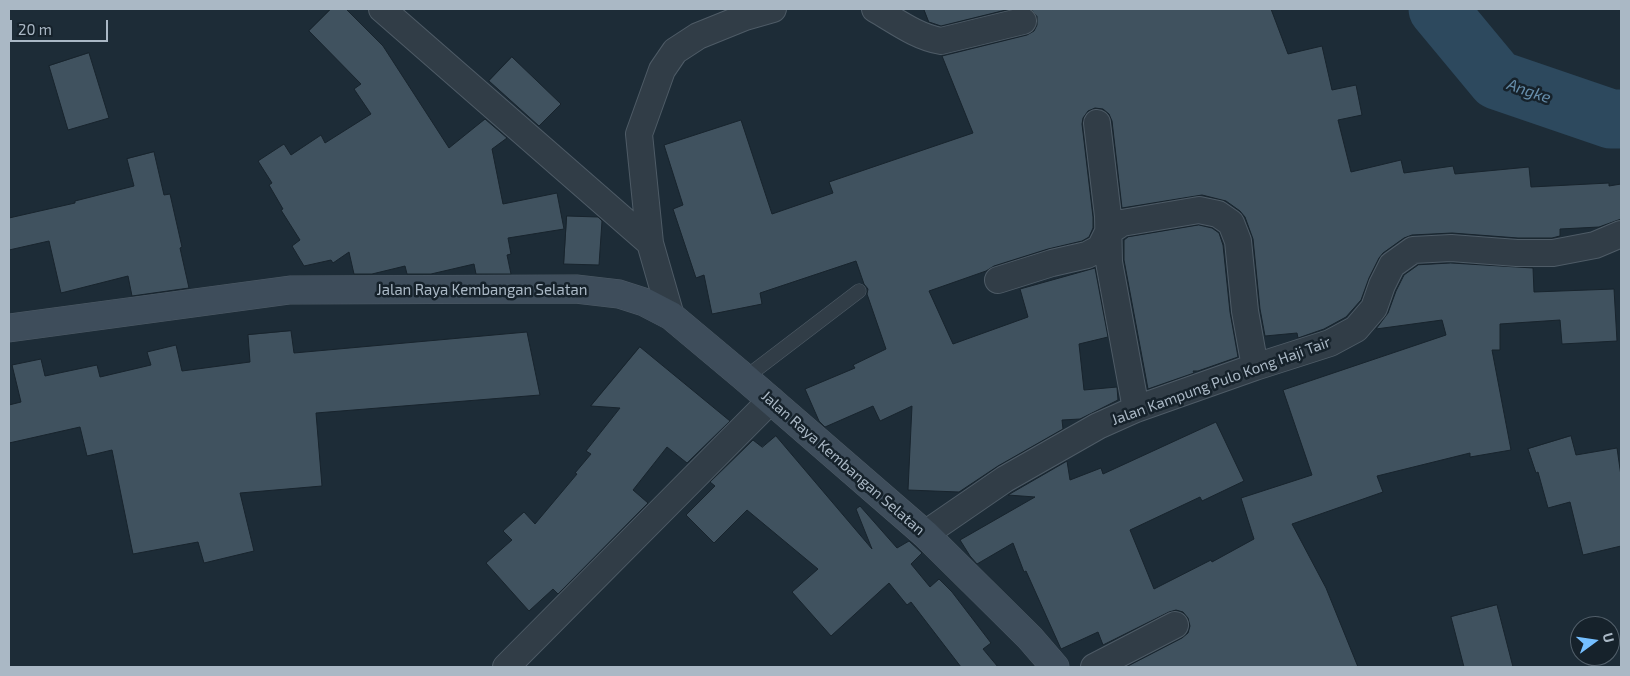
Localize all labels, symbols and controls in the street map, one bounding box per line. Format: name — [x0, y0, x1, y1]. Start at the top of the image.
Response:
scale bar — [12, 10, 110, 42]
text: 20 m — [18, 20, 52, 38]
water label: Angke — [1505, 75, 1553, 107]
street label: Jalan Raya Kembangan Selatan — [377, 281, 587, 299]
street label: Jalan Kampung Pulo Kong Haji Tair — [1109, 333, 1333, 429]
street label: Jalan Raya Kembangan Selatan — [758, 387, 928, 539]
north arrow — [1570, 616, 1620, 666]
text: U — [1600, 631, 1618, 644]

